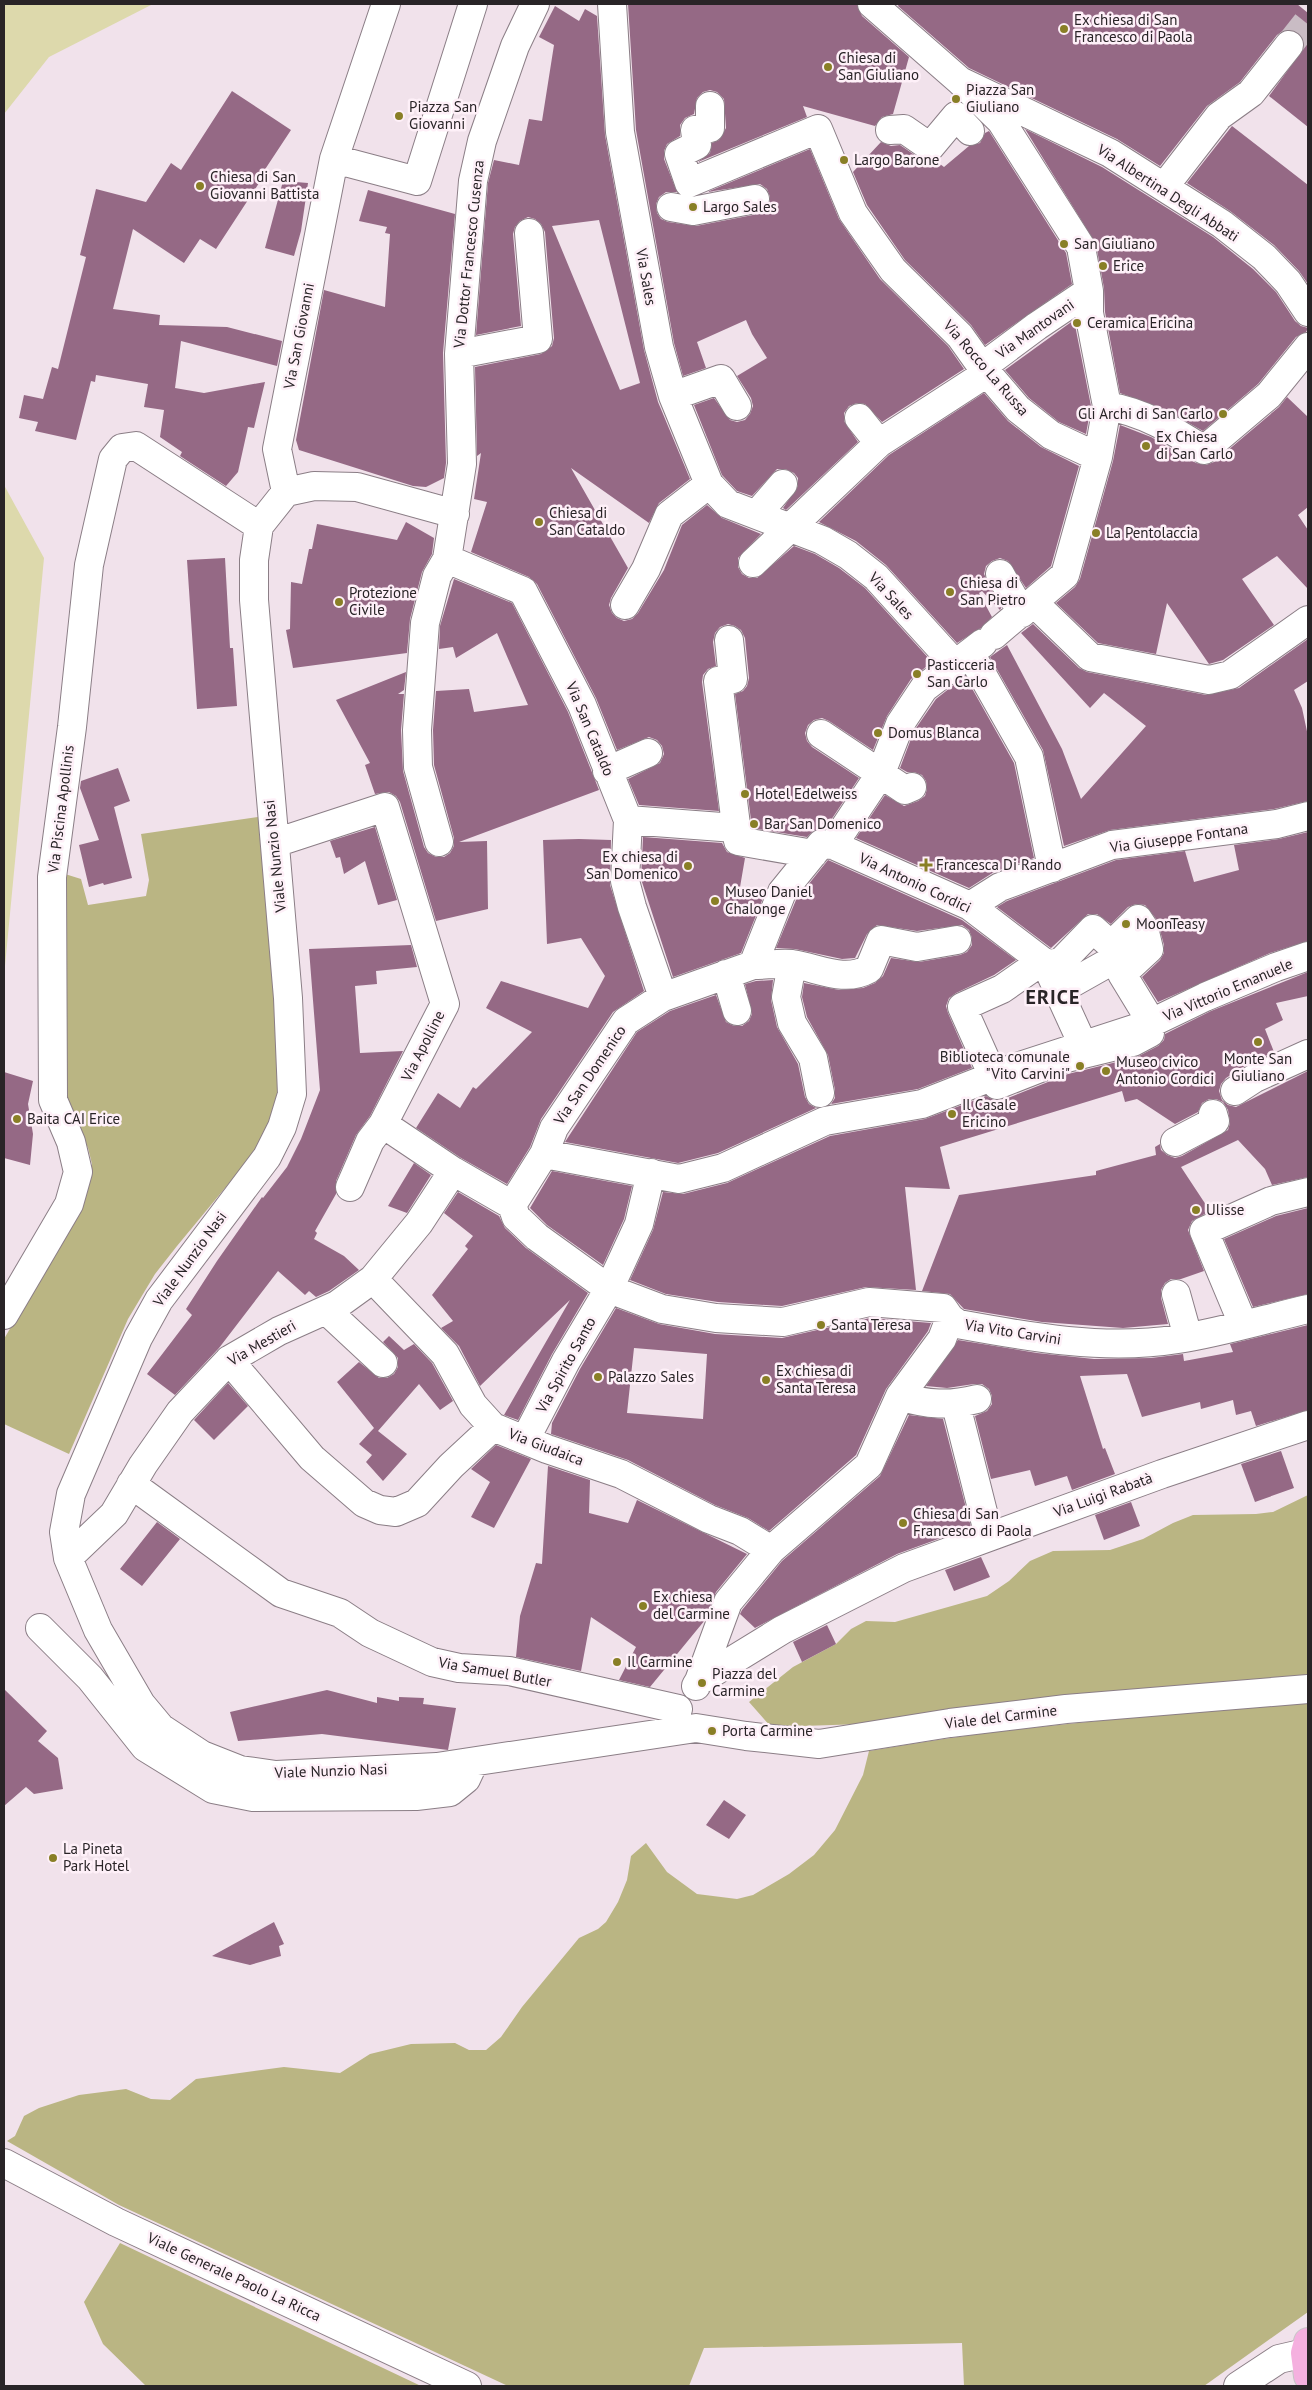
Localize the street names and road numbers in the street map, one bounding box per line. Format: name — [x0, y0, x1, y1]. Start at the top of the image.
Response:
street label: Via Albertina Degli Abbati — [1093, 139, 1243, 246]
street label: Via Dottor Francesco Cusenza — [449, 159, 488, 350]
street label: Via Sales — [632, 246, 661, 307]
street label: Via San Giovanni — [279, 281, 318, 392]
street label: Via Mantovani — [991, 295, 1078, 363]
street label: Via Rocco La Russa — [939, 315, 1033, 420]
street label: Via Sales — [864, 567, 918, 623]
street label: Via San Cataldo — [562, 678, 619, 779]
street label: Via Piscina Apollinis — [43, 744, 78, 875]
street label: Viale Nunzio Nasi — [259, 799, 290, 914]
street label: Via Giuseppe Fontana — [1108, 818, 1249, 857]
street label: Via Antonio Cordici — [855, 848, 974, 917]
street label: Via Vittorio Emanuele — [1159, 954, 1295, 1026]
street label: Via Apolline — [396, 1007, 449, 1085]
street label: Via San Domenico — [549, 1021, 630, 1129]
street label: Viale Nunzio Nasi — [148, 1207, 230, 1311]
street label: Via Spirito Santo — [531, 1313, 600, 1417]
street label: Via Vito Carvini — [963, 1314, 1063, 1349]
street label: Via Mestieri — [223, 1315, 299, 1370]
street label: Via Giudaica — [505, 1423, 586, 1470]
street label: Via Luigi Rabatà — [1050, 1468, 1155, 1522]
street label: Via Samuel Butler — [436, 1652, 553, 1691]
street label: Viale del Carmine — [943, 1700, 1058, 1733]
street label: Viale Nunzio Nasi — [273, 1759, 388, 1782]
street label: Viale Generale Paolo La Ricca — [143, 2227, 324, 2325]

